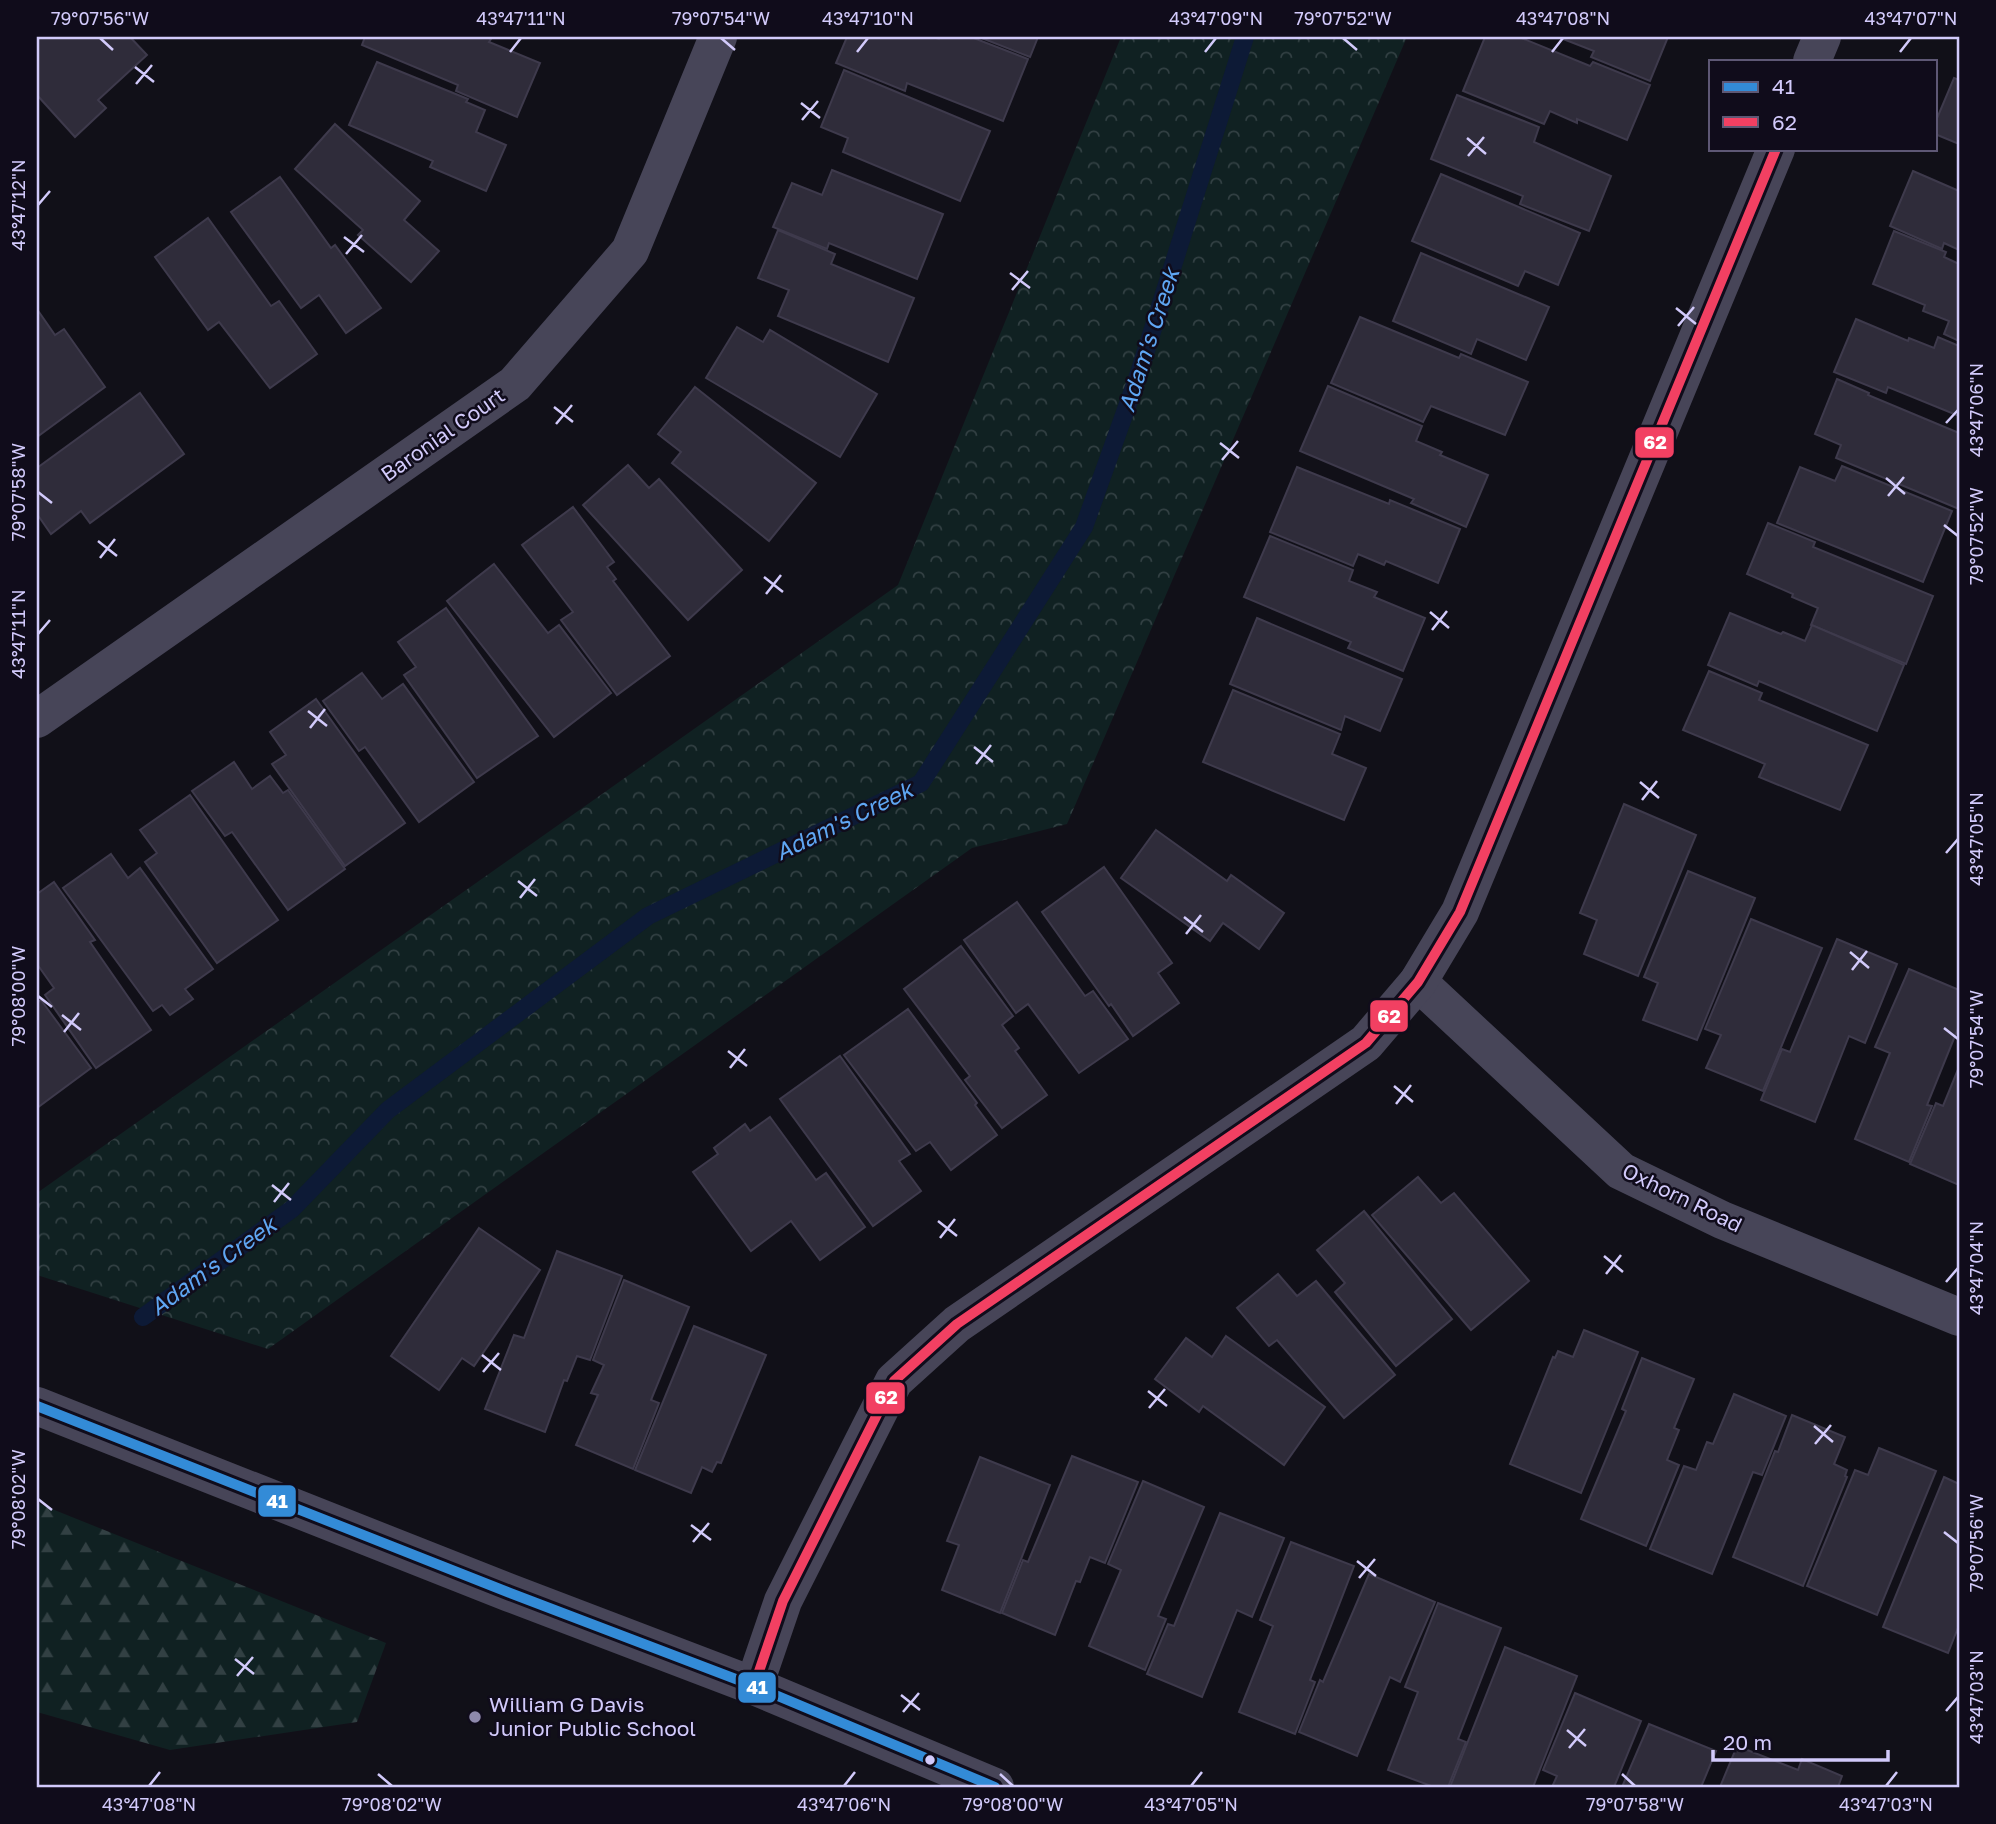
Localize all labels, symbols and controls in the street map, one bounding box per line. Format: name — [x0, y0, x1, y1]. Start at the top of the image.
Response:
text: 79°07'56"W — [51, 7, 149, 29]
text: 43°47'11"N — [476, 7, 566, 29]
text: 79°07'54"W — [672, 7, 770, 29]
text: 43°47'10"N — [822, 7, 914, 29]
text: 43°47'09"N — [1169, 7, 1263, 29]
text: 79°07'52"W — [1294, 7, 1392, 29]
text: 43°47'08"N — [1516, 7, 1610, 29]
text: 43°47'07"N — [1865, 7, 1957, 29]
legend — [1709, 60, 1937, 150]
text: 41 — [1772, 73, 1795, 99]
text: 62 — [1772, 109, 1797, 135]
text: 43°47'12"N — [7, 159, 29, 251]
water label: Adam's Creek — [1112, 262, 1185, 415]
text: 43°47'06"N — [1965, 363, 1987, 457]
street label: Baronial Court — [375, 382, 509, 487]
line badge: 62 — [1634, 426, 1675, 459]
text: 62 — [1643, 430, 1667, 453]
text: 79°07'58"W — [7, 443, 29, 541]
text: 79°07'52"W — [1965, 487, 1987, 585]
text: 43°47'11"N — [7, 589, 29, 679]
water label: Adam's Creek — [770, 774, 919, 865]
text: 43°47'05"N — [1965, 792, 1987, 886]
text: 79°08'00"W — [7, 946, 29, 1046]
text: 79°07'54"W — [1965, 990, 1987, 1088]
line badge: 62 — [1369, 999, 1409, 1033]
text: 62 — [1377, 1004, 1401, 1027]
street label: Oxhorn Road — [1618, 1157, 1747, 1237]
water label: Adam's Creek — [144, 1209, 283, 1320]
text: 43°47'04"N — [1965, 1221, 1987, 1315]
line badge: 62 — [865, 1381, 906, 1415]
text: 62 — [874, 1385, 898, 1408]
text: 79°08'02"W — [7, 1449, 29, 1549]
line badge: 41 — [257, 1484, 297, 1518]
text: 41 — [266, 1489, 288, 1512]
text: 79°07'56"W — [1965, 1494, 1987, 1592]
text: 43°47'03"N — [1965, 1650, 1987, 1744]
line badge: 41 — [737, 1671, 777, 1704]
text: 41 — [746, 1675, 768, 1698]
place label: William G Davis Junior Public School — [489, 1691, 696, 1741]
marker: William G Davis Junior Public School — [467, 1709, 483, 1725]
scale bar — [1713, 1719, 1888, 1763]
text: 20 m — [1723, 1729, 1772, 1755]
unlabelled marker — [923, 1753, 937, 1767]
text: 43°47'08"N — [102, 1793, 196, 1815]
text: 79°08'02"W — [342, 1793, 442, 1815]
text: 43°47'06"N — [797, 1793, 891, 1815]
text: 79°08'00"W — [963, 1793, 1063, 1815]
text: 43°47'05"N — [1144, 1793, 1238, 1815]
text: 79°07'58"W — [1586, 1793, 1684, 1815]
text: 43°47'03"N — [1839, 1793, 1933, 1815]

